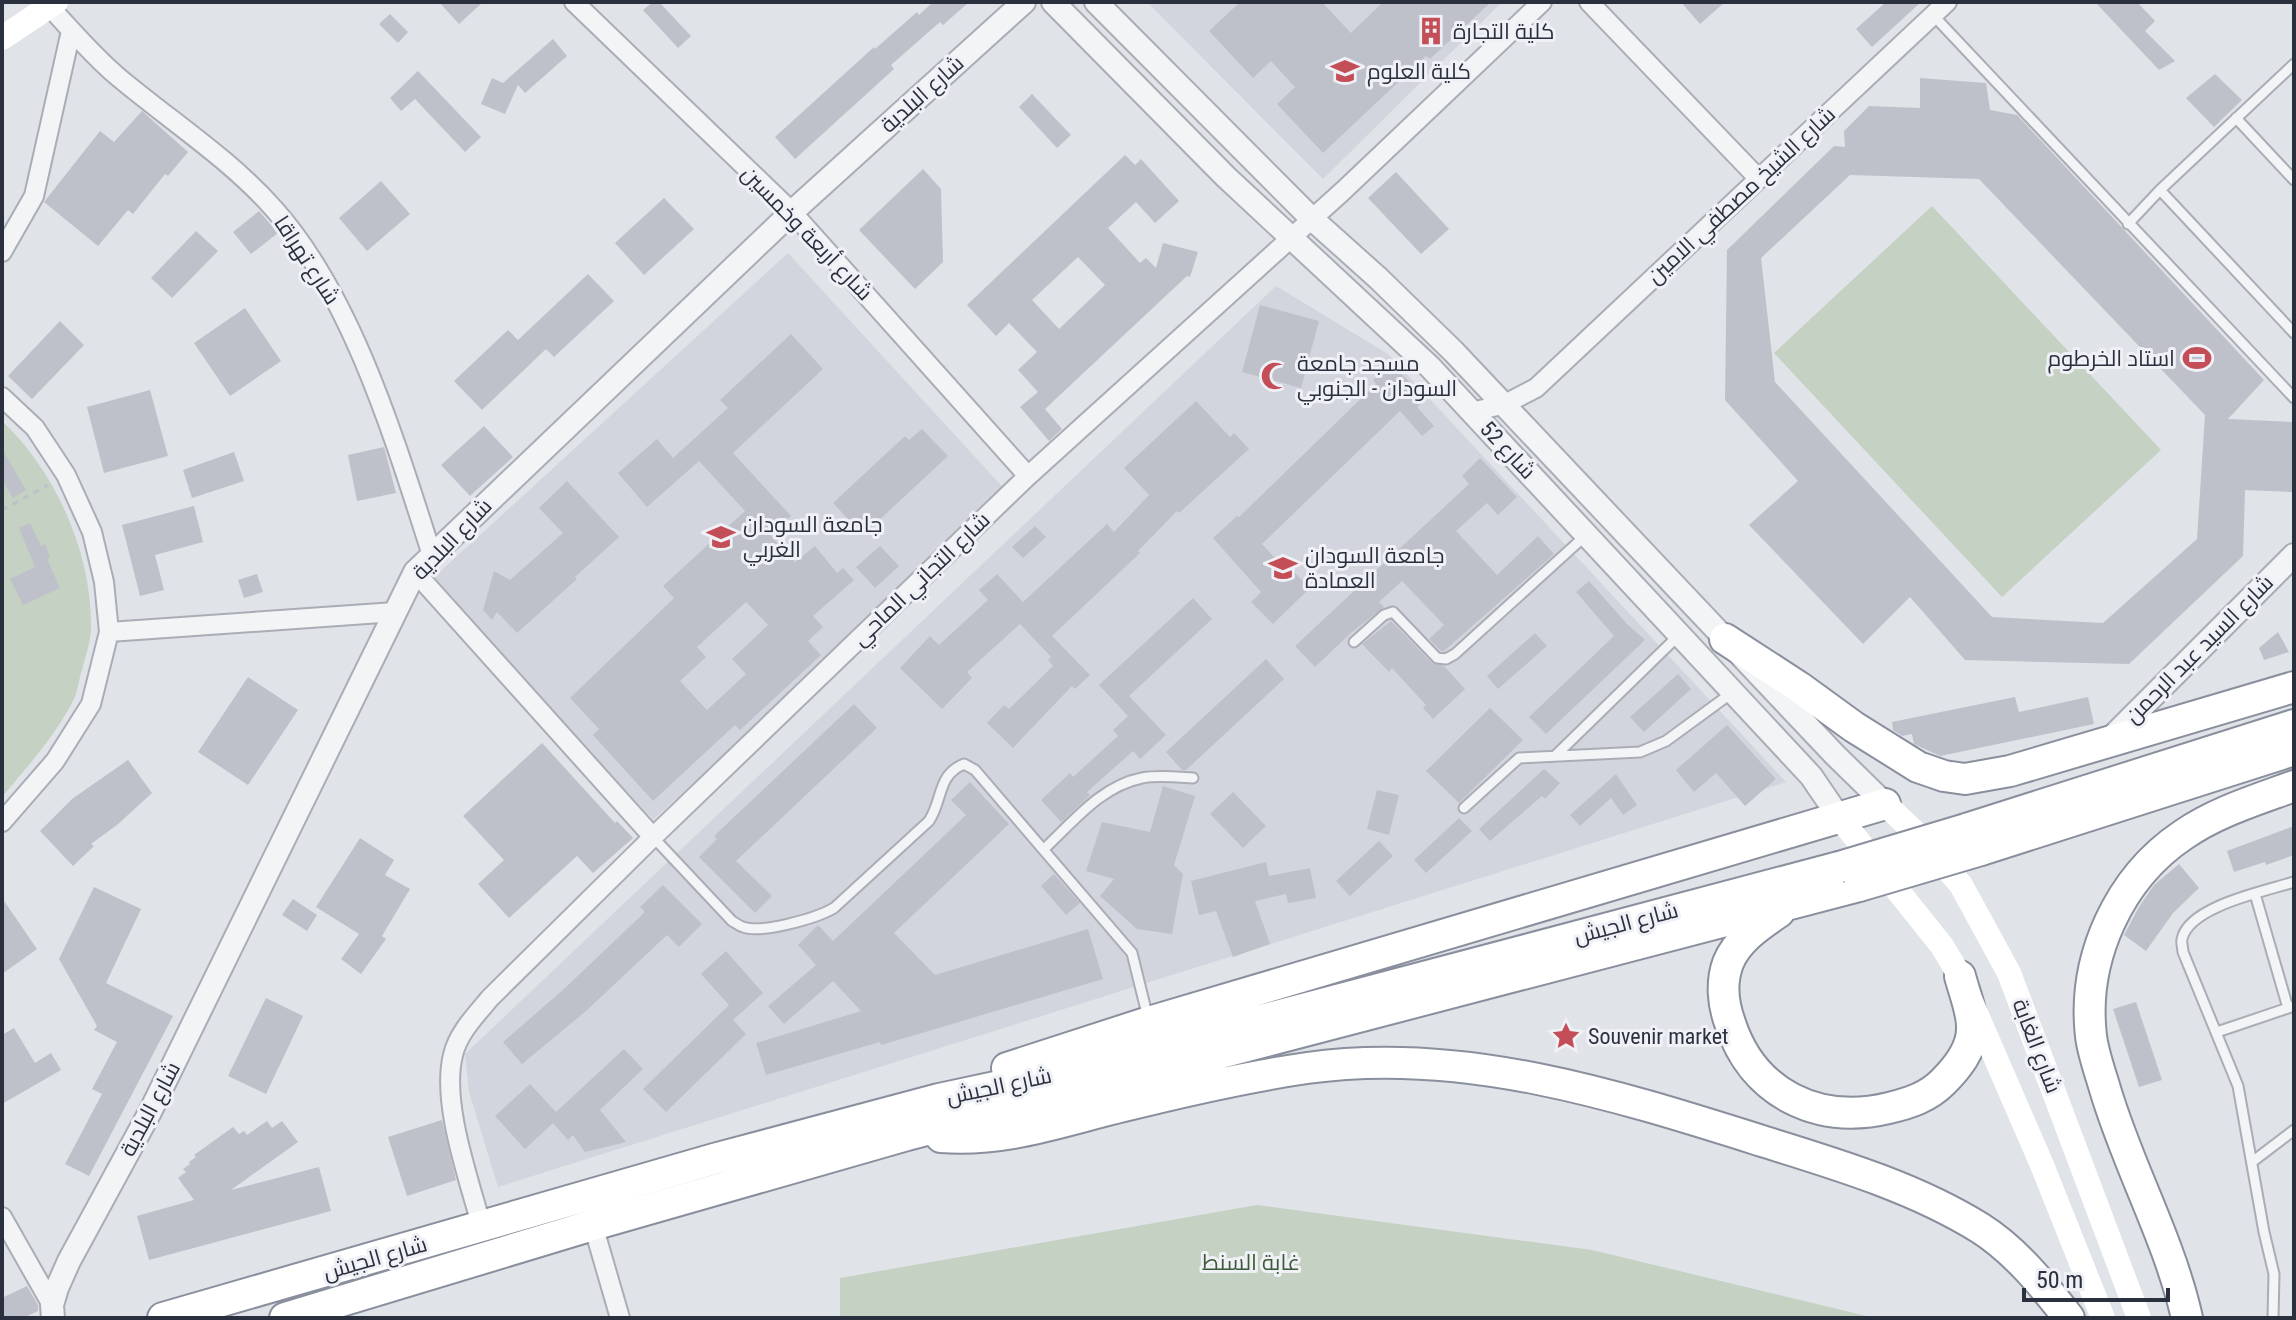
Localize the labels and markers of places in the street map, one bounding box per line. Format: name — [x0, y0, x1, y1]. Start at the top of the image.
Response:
building icon: كلية التجارة — [1416, 16, 1446, 46]
place label: كلية التجارة — [1453, 19, 1555, 44]
school or university icon: كلية العلوم — [1330, 56, 1360, 86]
place label: كلية العلوم — [1367, 59, 1471, 87]
sports icon: استاد الخرطوم — [2182, 343, 2212, 373]
place label: استاد الخرطوم — [2048, 346, 2175, 374]
place label: مسجد جامعة السودان - الجنوبي — [1297, 351, 1457, 405]
mosque icon: مسجد جامعة السودان - الجنوبي — [1260, 361, 1290, 391]
place label: جامعة السودان الغربي — [743, 512, 882, 566]
school or university icon: جامعة السودان الغربي — [706, 522, 736, 552]
place label: جامعة السودان العمادة — [1305, 543, 1444, 593]
school or university icon: جامعة السودان العمادة — [1268, 553, 1298, 583]
place icon: Souvenir market — [1551, 1021, 1581, 1051]
place label: Souvenir market — [1588, 1024, 1728, 1049]

